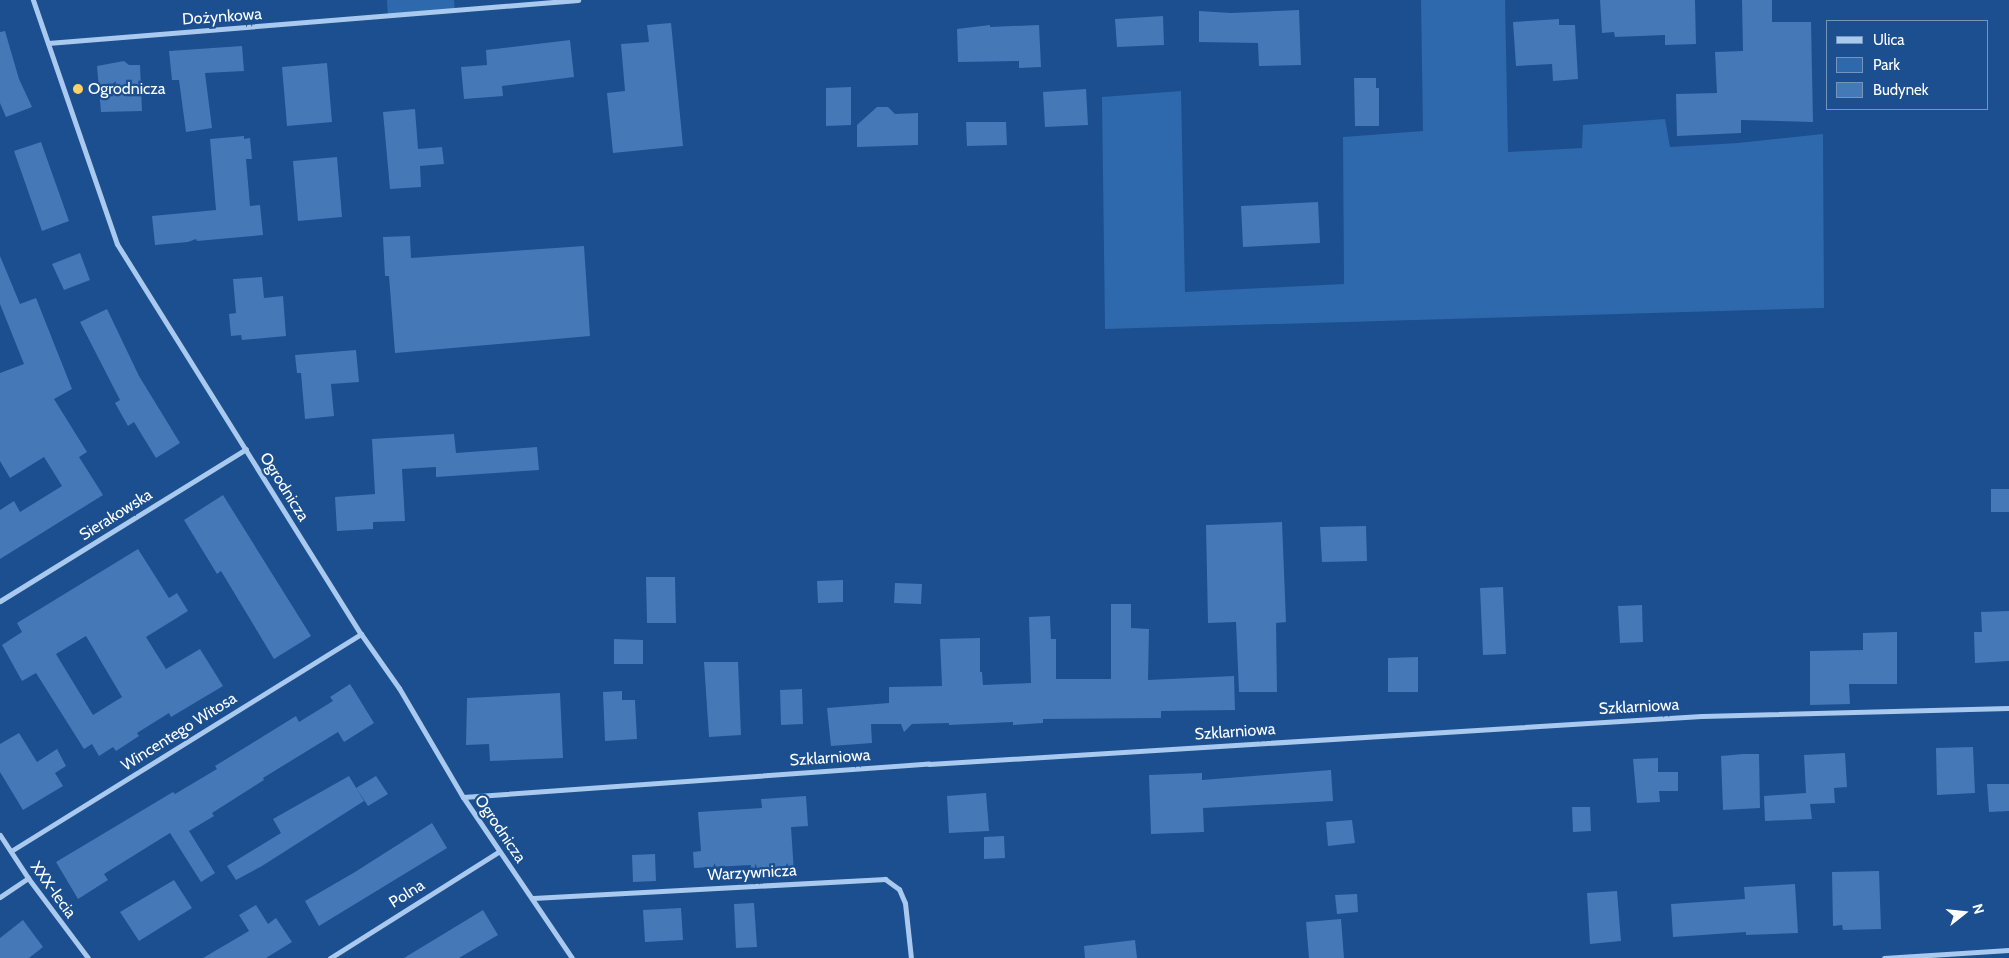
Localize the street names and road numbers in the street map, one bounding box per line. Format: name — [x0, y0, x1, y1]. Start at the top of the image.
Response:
street label: Dożynkowa — [182, 5, 262, 29]
street label: Ogrodnicza — [255, 449, 313, 525]
street label: Sierakowska — [76, 485, 156, 545]
street label: Wincentego Witosa — [118, 689, 240, 775]
street label: Szklarniowa — [1598, 695, 1680, 719]
street label: Szklarniowa — [1194, 720, 1276, 744]
street label: Szklarniowa — [789, 746, 871, 770]
street label: Ogrodnicza — [470, 791, 530, 867]
street label: XXX-lecia — [26, 858, 80, 922]
street label: Warzywnicza — [707, 861, 797, 885]
street label: Polna — [386, 876, 428, 912]

